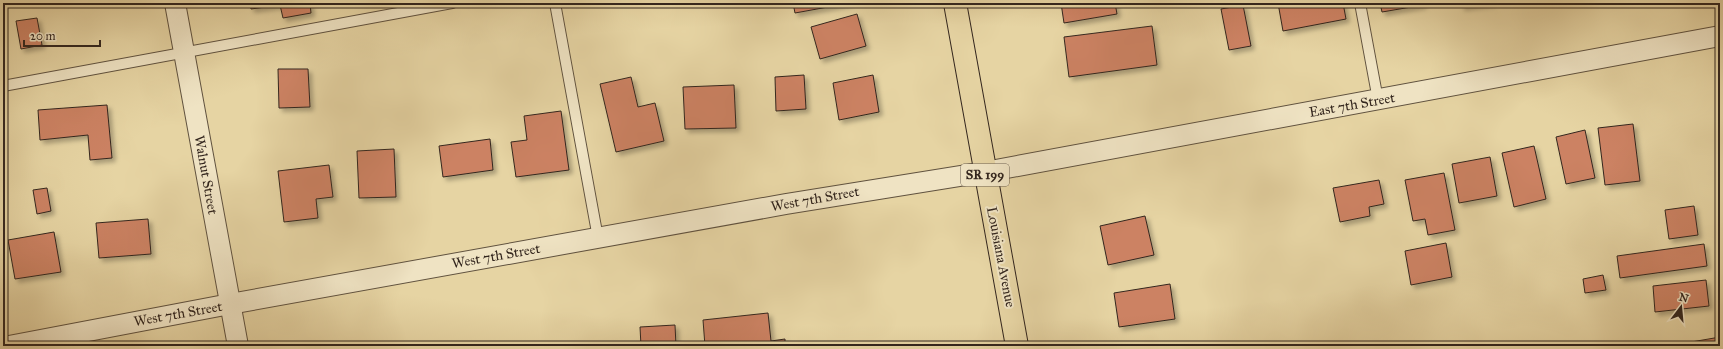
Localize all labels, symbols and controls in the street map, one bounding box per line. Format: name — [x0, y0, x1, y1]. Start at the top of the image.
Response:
scale bar — [24, 22, 100, 48]
text: 20 m — [30, 29, 56, 43]
street label: East 7th Street — [1308, 89, 1396, 121]
street label: Walnut Street — [191, 134, 221, 216]
road number: SR 199 — [961, 164, 1009, 186]
street label: West 7th Street — [769, 183, 861, 215]
street label: Louisiana Avenue — [983, 205, 1019, 309]
street label: West 7th Street — [450, 240, 542, 272]
north arrow — [1661, 287, 1701, 327]
text: N — [1677, 290, 1691, 306]
street label: West 7th Street — [132, 298, 224, 330]

